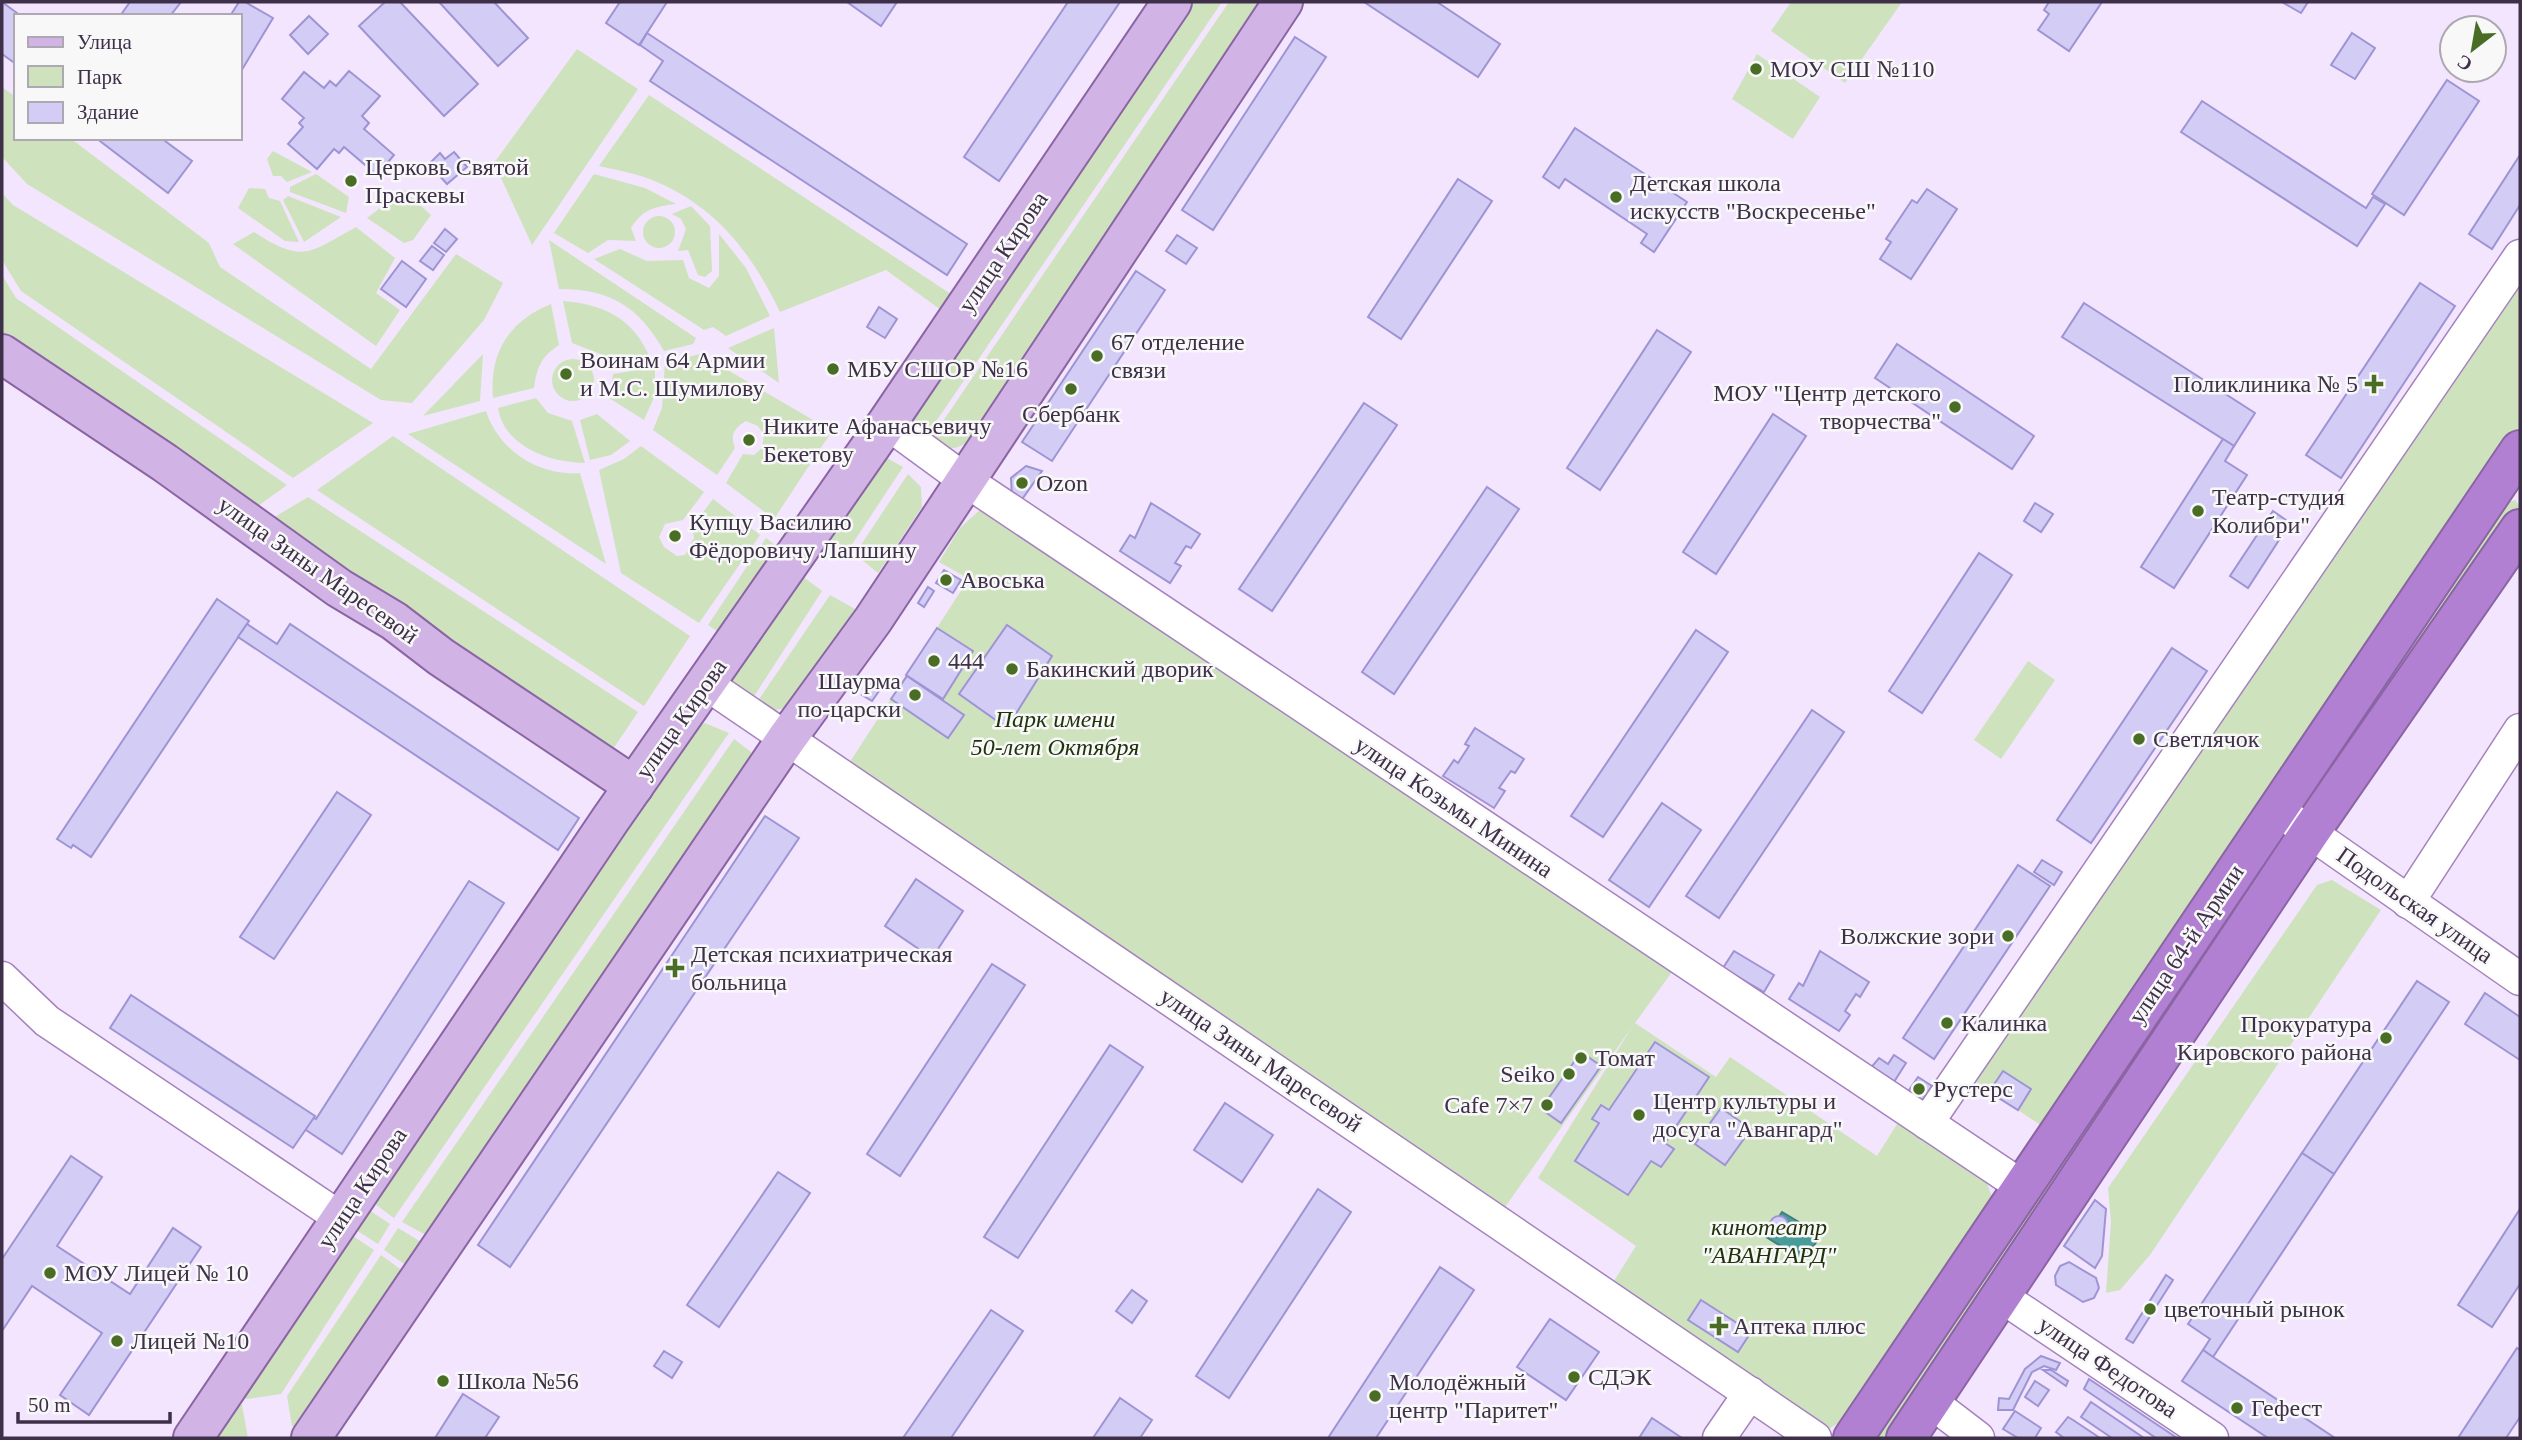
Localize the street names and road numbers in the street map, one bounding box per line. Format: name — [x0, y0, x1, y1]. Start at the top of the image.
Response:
street label: улица Кирова — [953, 187, 1053, 317]
street label: улица Зины Маресевой — [213, 491, 423, 649]
street label: улица Кирова — [630, 654, 732, 784]
street label: улица Козьмы Минина — [1350, 731, 1558, 883]
street label: Подольская улица — [2332, 841, 2498, 969]
street label: улица 64-й Армии — [2123, 860, 2249, 1028]
street label: улица Зины Маресевой — [1155, 983, 1367, 1137]
street label: улица Кирова — [312, 1123, 412, 1253]
street label: улица Федотова — [2033, 1311, 2183, 1423]

